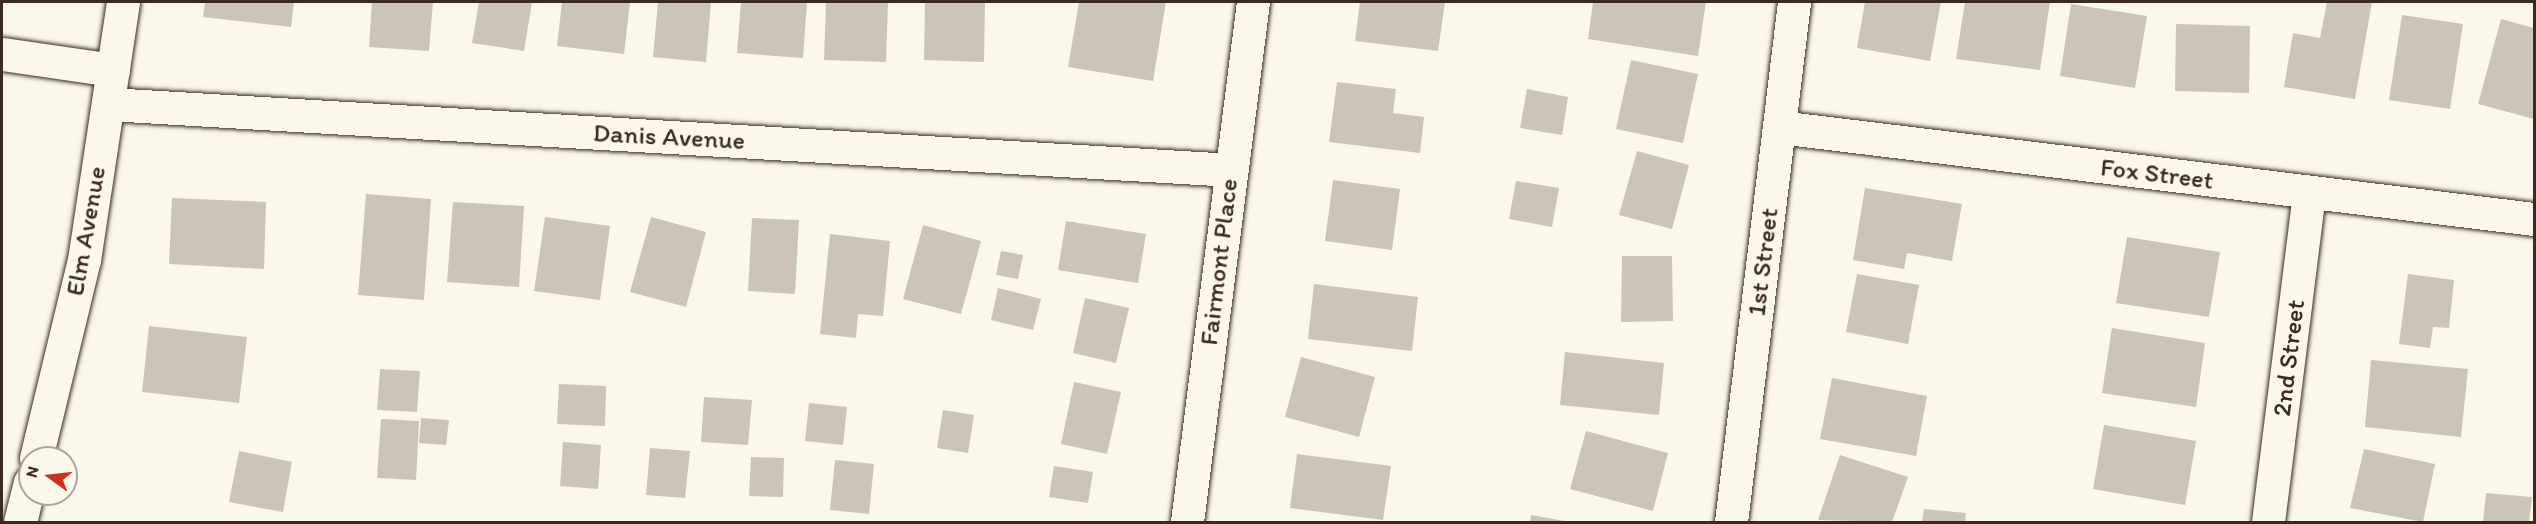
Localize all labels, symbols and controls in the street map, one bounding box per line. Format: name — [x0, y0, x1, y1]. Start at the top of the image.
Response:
street label: Danis Avenue — [593, 117, 745, 157]
street label: Fox Street — [2099, 152, 2215, 196]
street label: Elm Avenue — [59, 164, 113, 298]
street label: Fairmont Place — [1193, 177, 1245, 347]
street label: 1st Street — [1741, 207, 1785, 317]
street label: 2nd Street — [2266, 298, 2312, 418]
north arrow — [18, 446, 78, 506]
text: N — [21, 464, 43, 479]

